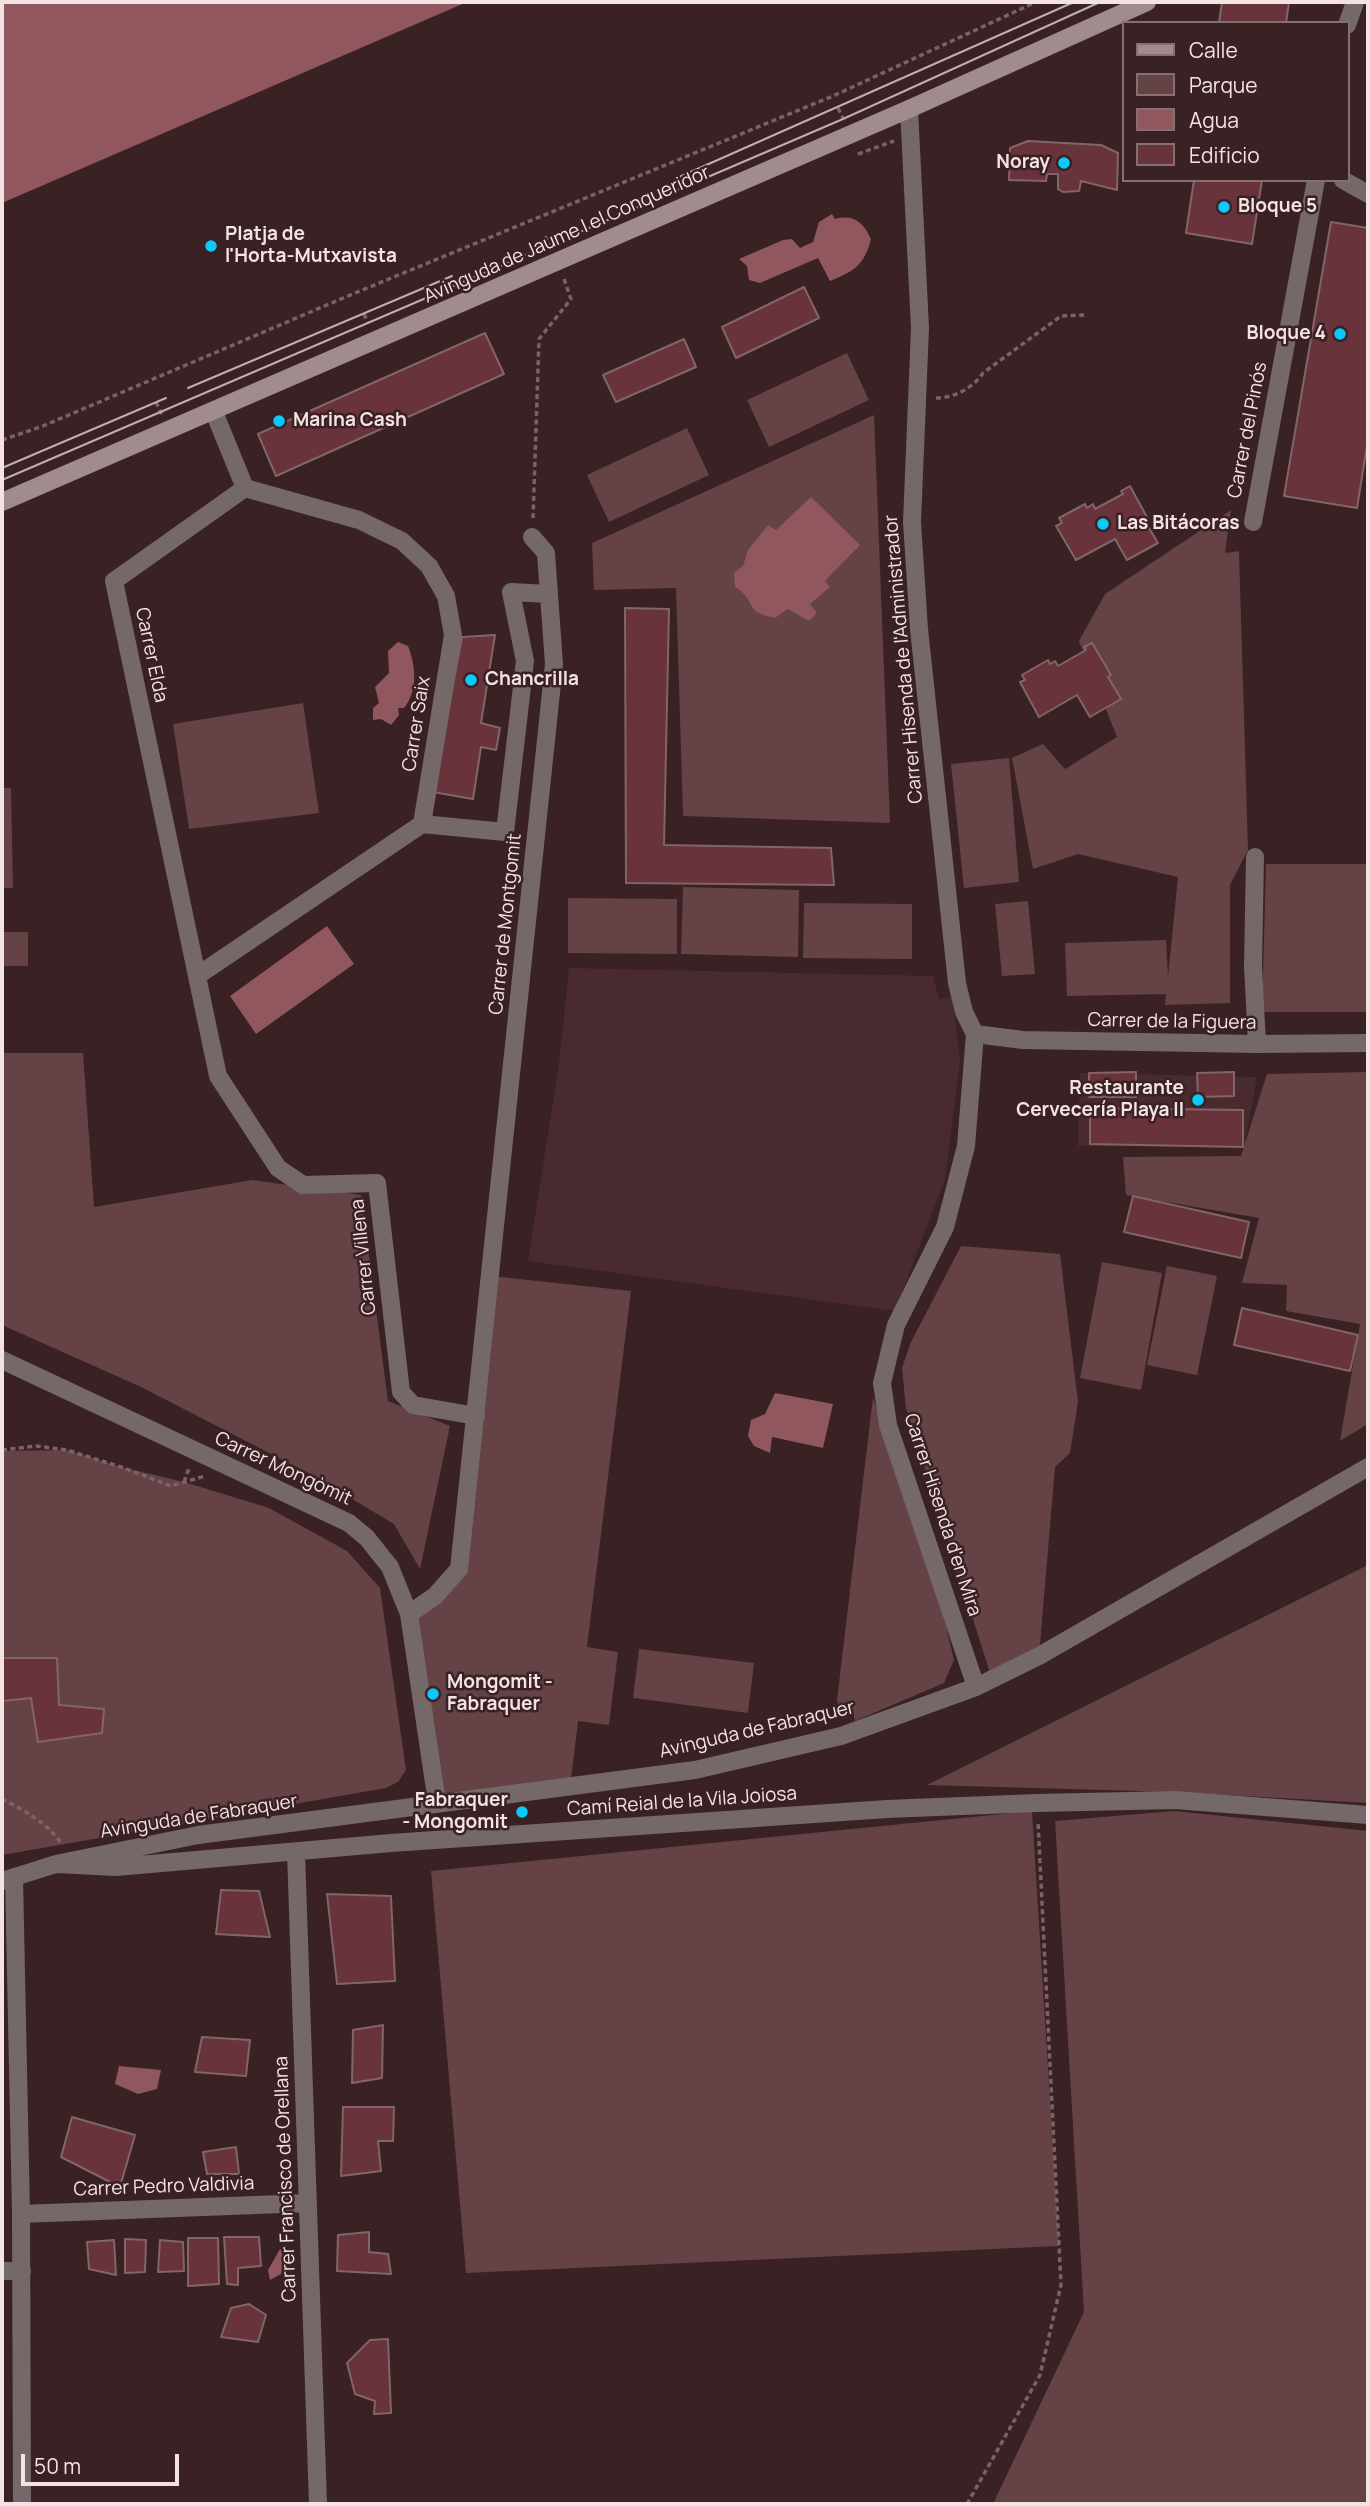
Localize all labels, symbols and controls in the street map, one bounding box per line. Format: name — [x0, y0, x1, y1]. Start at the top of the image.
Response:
legend — [1122, 21, 1349, 182]
text: Calle — [1189, 36, 1238, 64]
text: Parque — [1189, 71, 1258, 99]
text: Agua — [1189, 106, 1239, 134]
text: Edificio — [1189, 141, 1260, 169]
place label: Noray — [996, 152, 1050, 174]
marker: Noray — [1056, 155, 1072, 171]
street label: Avinguda de Jaume I el Conqueridor — [421, 161, 713, 309]
place label: Bloque 5 — [1238, 196, 1317, 218]
marker: Bloque 5 — [1216, 199, 1232, 215]
place label: Platja de l'Horta-Mutxavista — [225, 224, 397, 268]
marker: Platja de l'Horta-Mutxavista — [203, 238, 219, 254]
place label: Bloque 4 — [1247, 323, 1326, 345]
marker: Bloque 4 — [1332, 326, 1348, 342]
street label: Carrer del Pinós — [1224, 360, 1272, 500]
place label: Marina Cash — [293, 410, 407, 432]
marker: Marina Cash — [271, 413, 287, 429]
place label: Las Bitácoras — [1117, 513, 1240, 535]
street label: Carrer Hisenda de l'Administrador — [880, 514, 928, 804]
marker: Las Bitácoras — [1095, 516, 1111, 532]
street label: Carrer Elda — [130, 605, 172, 705]
place label: Chancrilla — [485, 669, 579, 691]
marker: Chancrilla — [463, 672, 479, 688]
street label: Carrer Saix — [398, 675, 436, 773]
street label: Carrer de Montgomit — [485, 832, 527, 1016]
street label: Carrer de la Figuera — [1087, 1009, 1257, 1035]
place label: Restaurante Cervecería Playa II — [1016, 1078, 1184, 1122]
marker: Restaurante Cervecería Playa II — [1190, 1092, 1206, 1108]
street label: Carrer Villena — [347, 1198, 381, 1316]
street label: Carrer Hisenda d'en Mira — [898, 1411, 986, 1619]
street label: Carrer Mongòmit — [211, 1427, 355, 1511]
place label: Mongomit - Fabraquer — [447, 1672, 553, 1716]
marker: Mongomit - Fabraquer — [425, 1686, 441, 1702]
street label: Avinguda de Fabraquer — [657, 1696, 857, 1764]
street label: Camí Reial de la Vila Joiosa — [566, 1783, 798, 1821]
street label: Avinguda de Fabraquer — [99, 1790, 299, 1844]
place label: Fabraquer - Mongomit — [402, 1790, 508, 1834]
marker: Fabraquer - Mongomit — [514, 1804, 530, 1820]
street label: Carrer Francisco de Orellana — [270, 2056, 302, 2302]
street label: Carrer Pedro Valdivia — [73, 2172, 255, 2202]
scale bar — [24, 2440, 182, 2484]
text: 50 m — [34, 2452, 81, 2480]

